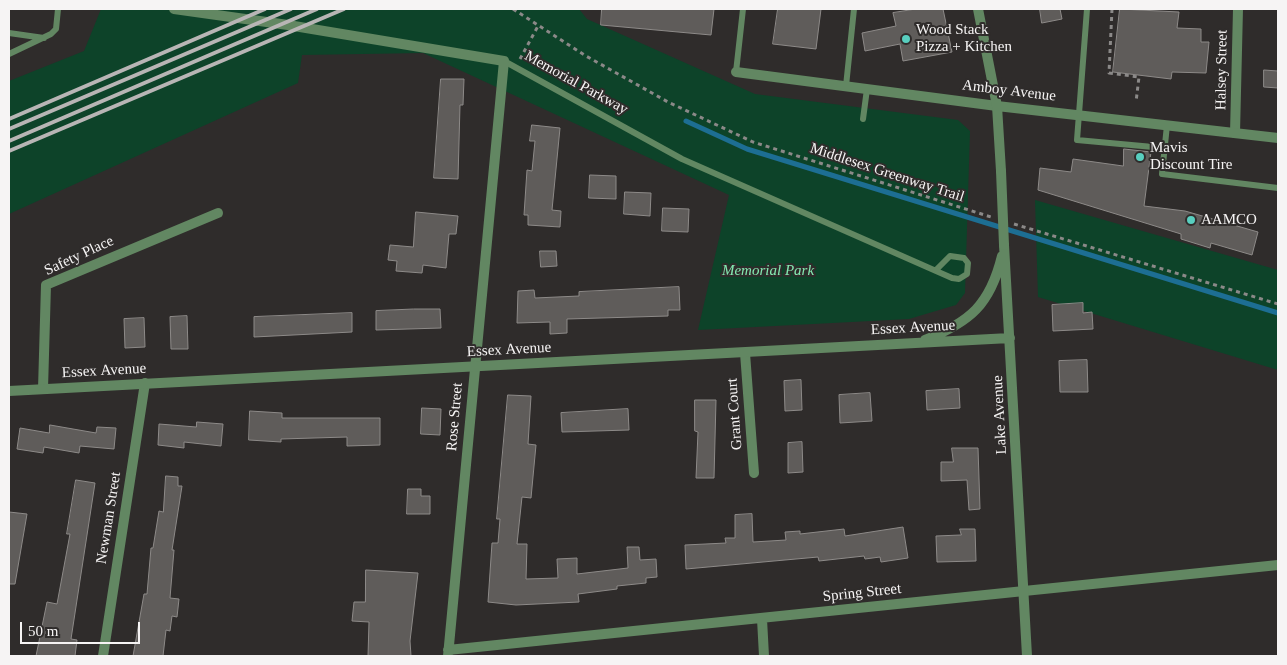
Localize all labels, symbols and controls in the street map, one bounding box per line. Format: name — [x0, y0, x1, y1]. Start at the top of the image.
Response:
place label: Wood Stack Pizza + Kitchen — [916, 21, 1012, 56]
street label: Halsey Street — [1212, 30, 1232, 110]
marker: Wood Stack Pizza + Kitchen — [900, 33, 912, 45]
street label: Memorial Parkway — [521, 47, 631, 119]
street label: Amboy Avenue — [961, 76, 1057, 106]
place label: Mavis Discount Tire — [1150, 139, 1232, 174]
street label: Middlesex Greenway Trail — [808, 140, 966, 206]
marker: Mavis Discount Tire — [1134, 151, 1146, 163]
place label: AAMCO — [1201, 211, 1257, 229]
marker: AAMCO — [1185, 214, 1197, 226]
street label: Safety Place — [41, 232, 117, 280]
park label: Memorial Park — [722, 262, 814, 280]
street label: Essex Avenue — [870, 317, 956, 339]
street label: Essex Avenue — [466, 339, 552, 361]
street label: Essex Avenue — [61, 360, 147, 382]
street label: Lake Avenue — [989, 375, 1011, 455]
street label: Grant Court — [724, 377, 746, 451]
street label: Rose Street — [443, 382, 467, 452]
street label: Newman Street — [93, 471, 125, 565]
street label: Spring Street — [822, 580, 902, 606]
scale bar — [22, 612, 142, 644]
text: 50 m — [28, 623, 58, 639]

